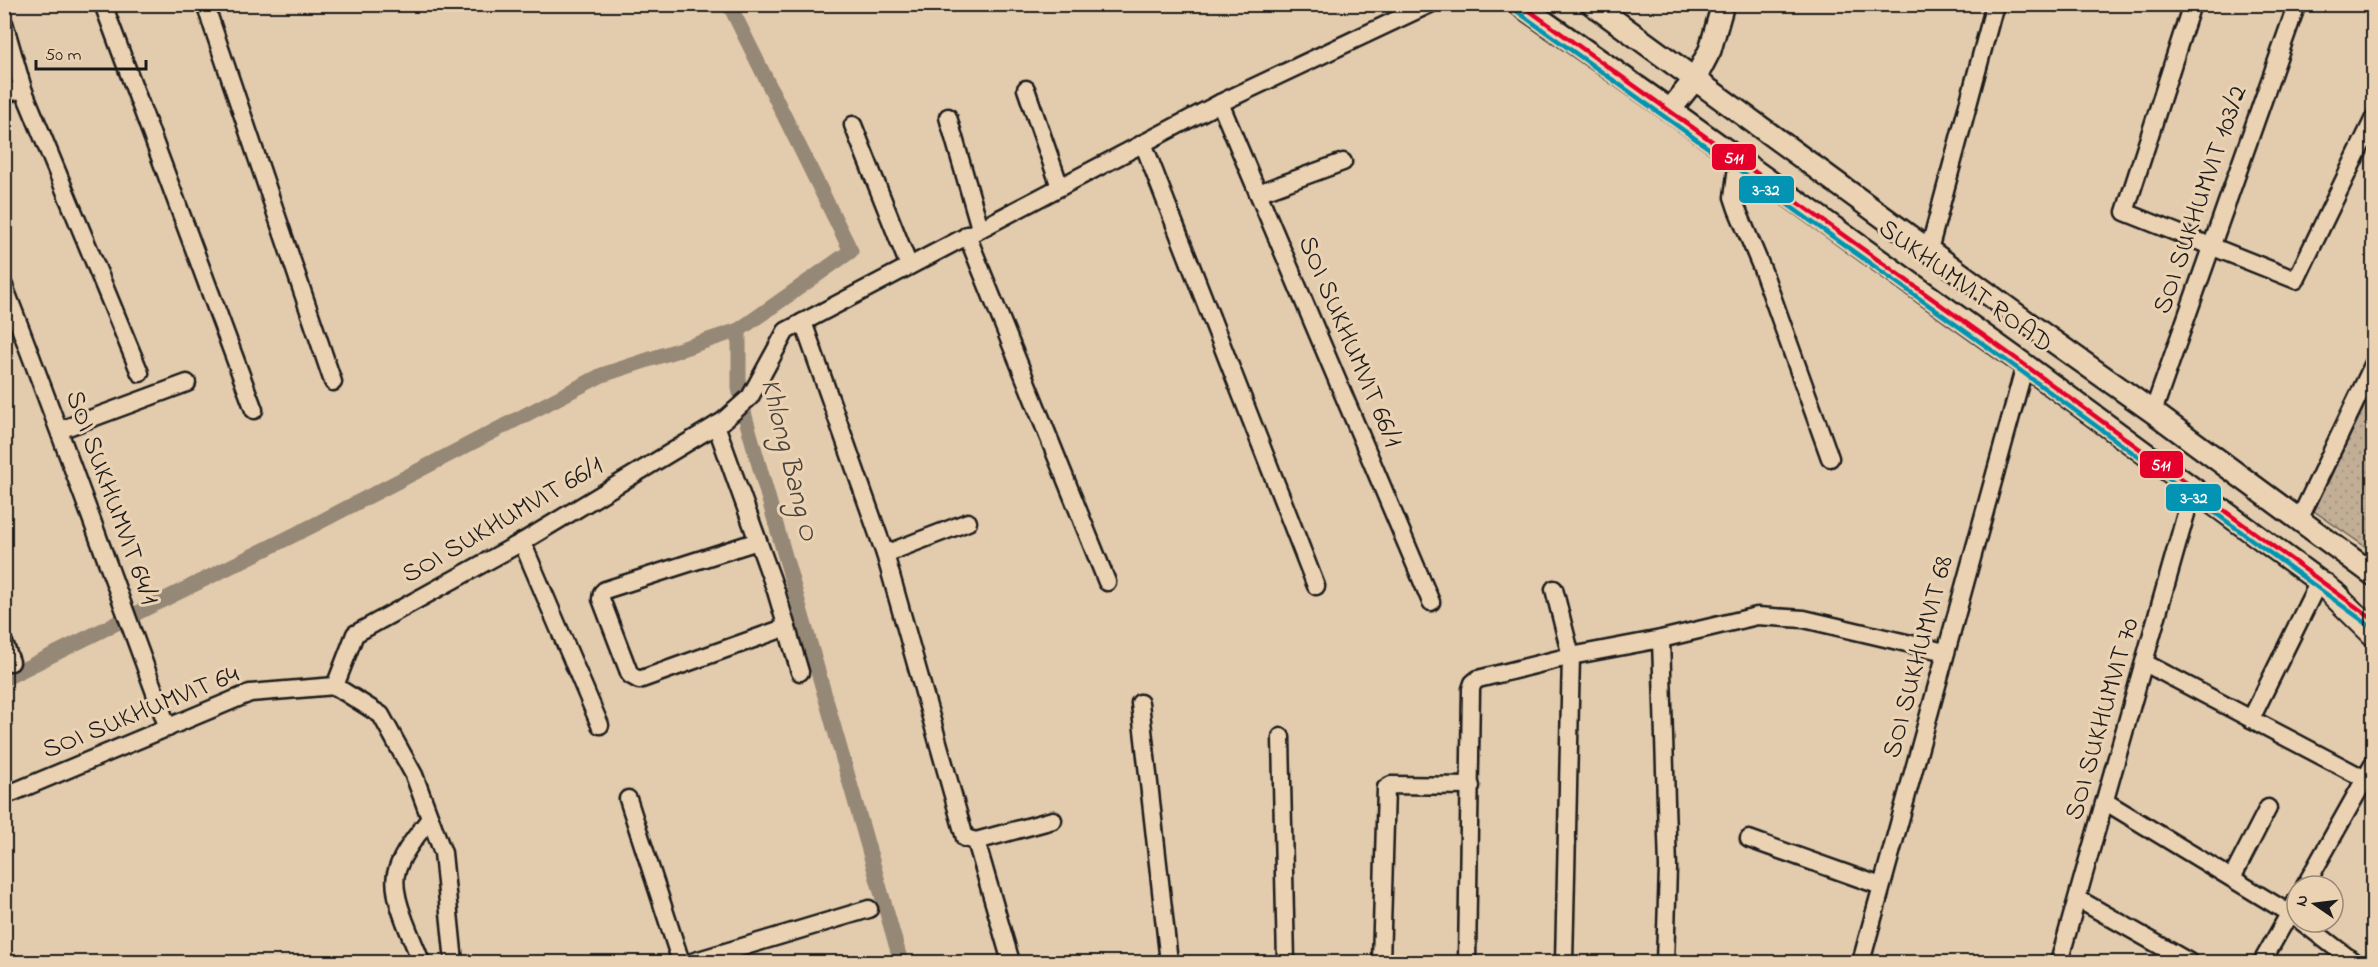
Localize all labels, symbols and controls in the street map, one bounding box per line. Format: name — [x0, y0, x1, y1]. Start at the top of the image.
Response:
scale bar — [36, 33, 146, 71]
text: 50 m — [45, 43, 82, 69]
street label: SOI SUKHUMVIT 103/2 — [2144, 81, 2258, 319]
line badge: 511 — [1711, 143, 1757, 171]
text: 511 — [1724, 147, 1745, 171]
line badge: 3-32 — [1738, 175, 1795, 204]
text: 3-32 — [1751, 179, 1780, 203]
street label: SUKHUMVIT ROAD — [1870, 210, 2060, 364]
street label: SOI SUKHUMVIT 66/1 — [1287, 230, 1411, 454]
water label: Khlong Bang O — [748, 375, 828, 546]
street label: SOI SUKHUMVIT 64/1 — [54, 385, 168, 611]
street label: SOI SUKHUMVIT 66/1 — [395, 447, 611, 595]
line badge: 511 — [2139, 450, 2184, 479]
text: 511 — [2151, 454, 2172, 478]
line badge: 3-32 — [2165, 483, 2222, 512]
text: 3-32 — [2179, 487, 2208, 511]
street label: SOI SUKHUMVIT 68 — [1873, 551, 1965, 763]
street label: SOI SUKHUMVIT 70 — [2055, 613, 2151, 825]
street label: SOI SUKHUMVIT 64 — [37, 656, 245, 770]
north arrow — [2285, 874, 2345, 934]
text: N — [2289, 893, 2315, 909]

